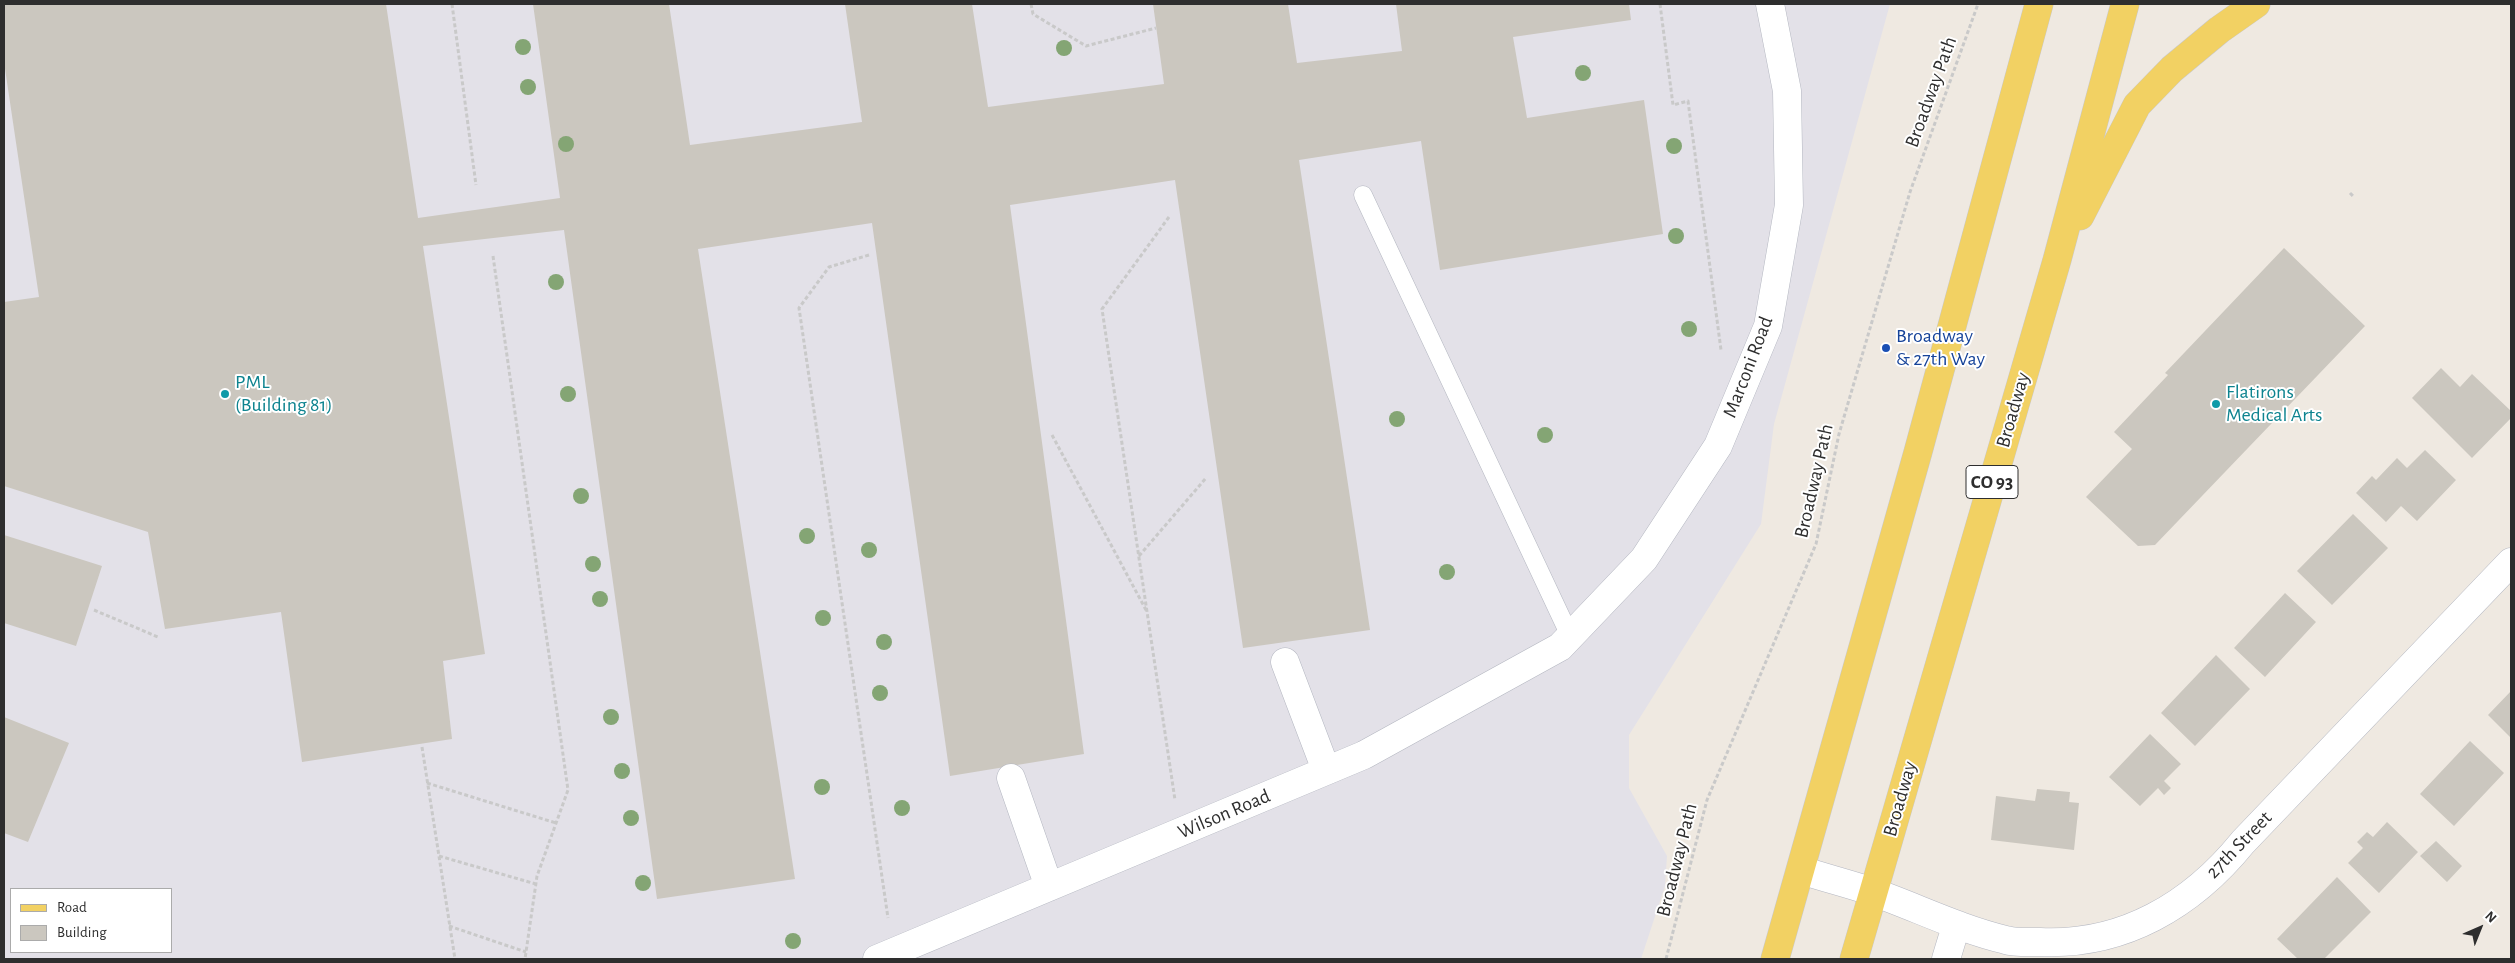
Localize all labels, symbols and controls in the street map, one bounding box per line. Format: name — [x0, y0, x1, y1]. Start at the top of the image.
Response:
street label: Broadway Path — [1900, 33, 1962, 151]
street label: Marconi Road — [1718, 313, 1778, 421]
place label: Broadway & 27th Way — [1896, 324, 1985, 371]
marker: Broadway & 27th Way — [1880, 342, 1892, 354]
place label: PML (Building 81) — [235, 370, 333, 417]
street label: Broadway — [1991, 370, 2035, 450]
place label: Flatirons Medical Arts — [2226, 380, 2322, 427]
marker: PML (Building 81) — [219, 388, 231, 400]
marker: Flatirons Medical Arts — [2210, 398, 2222, 410]
street label: Broadway Path — [1789, 422, 1839, 540]
road number: CO 93 — [1966, 466, 2018, 498]
street label: Broadway — [1878, 759, 1922, 839]
street label: Wilson Road — [1174, 784, 1274, 844]
street label: Broadway Path — [1651, 801, 1703, 919]
street label: 27th Street — [2201, 806, 2277, 884]
legend — [10, 888, 172, 953]
text: Road — [57, 900, 87, 915]
north arrow — [2455, 903, 2505, 953]
text: N — [2482, 909, 2499, 926]
text: Building — [57, 925, 107, 940]

